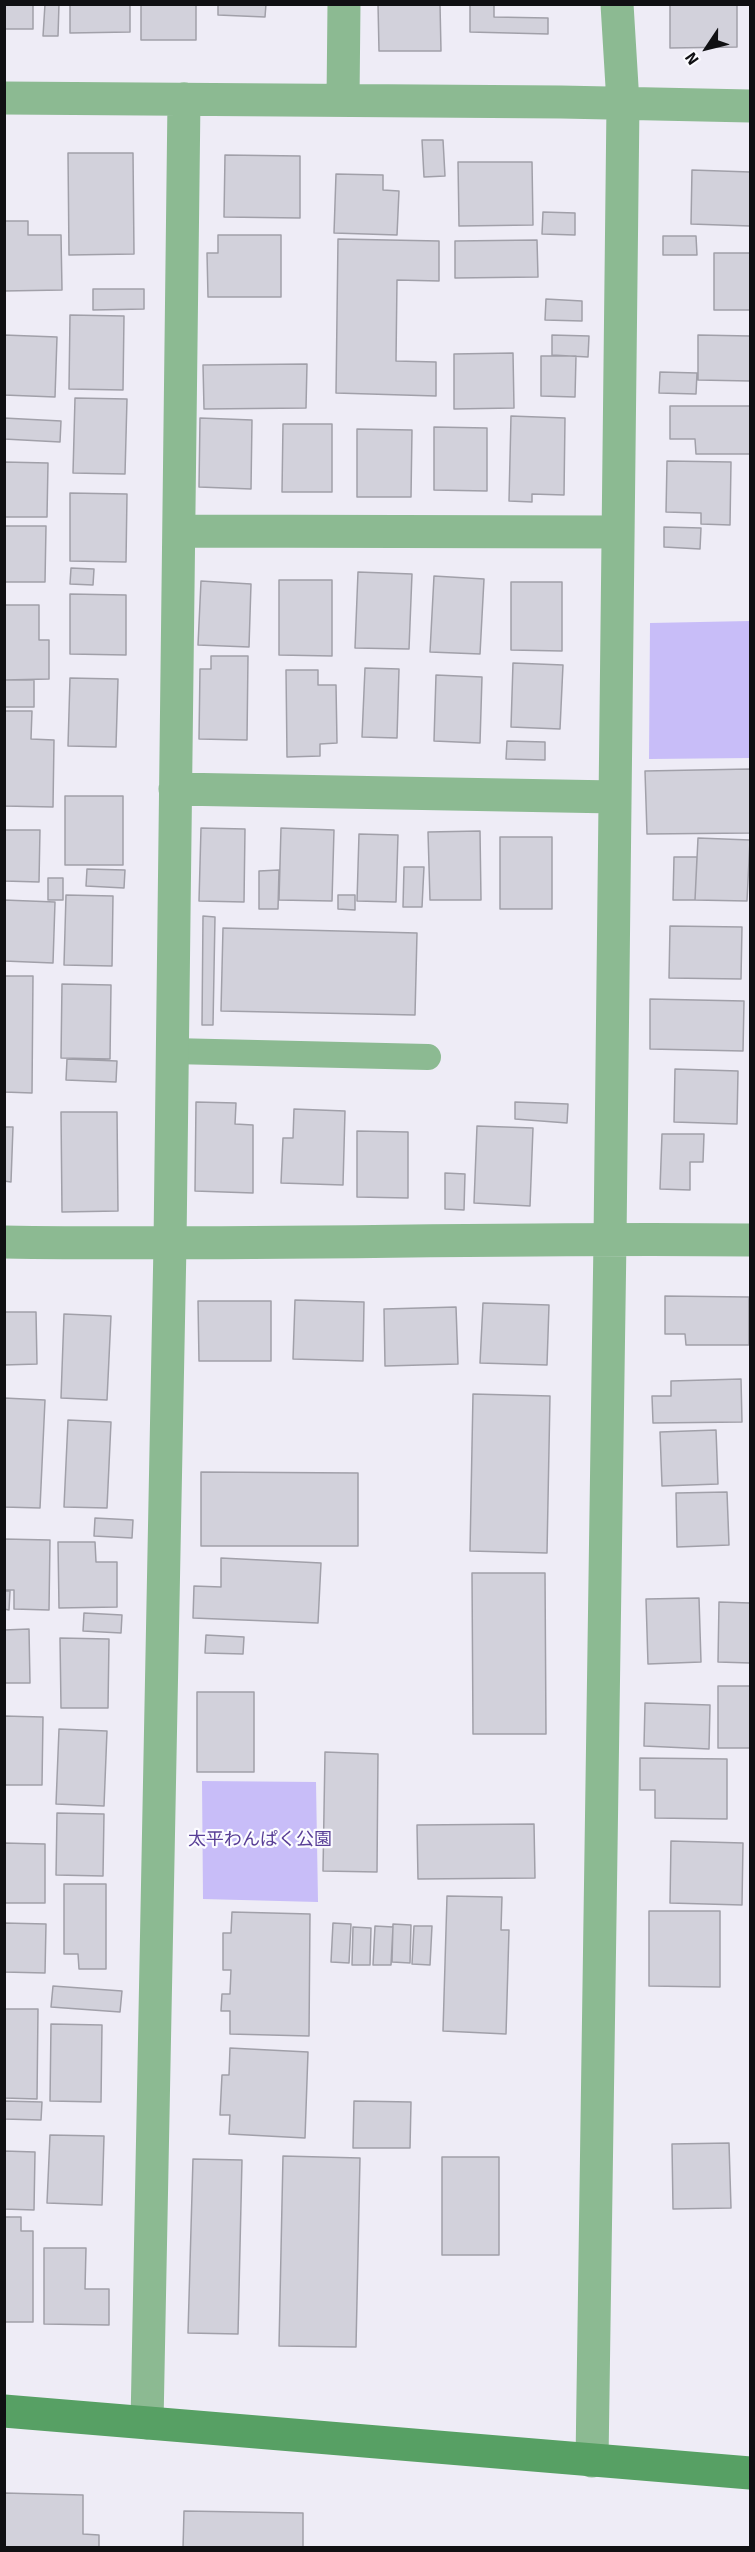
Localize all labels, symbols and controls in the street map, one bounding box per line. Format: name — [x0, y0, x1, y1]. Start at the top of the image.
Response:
north arrow — [677, 18, 737, 78]
text: N — [681, 48, 704, 69]
park label: 太平わんぱく公園 — [188, 1829, 332, 1851]

